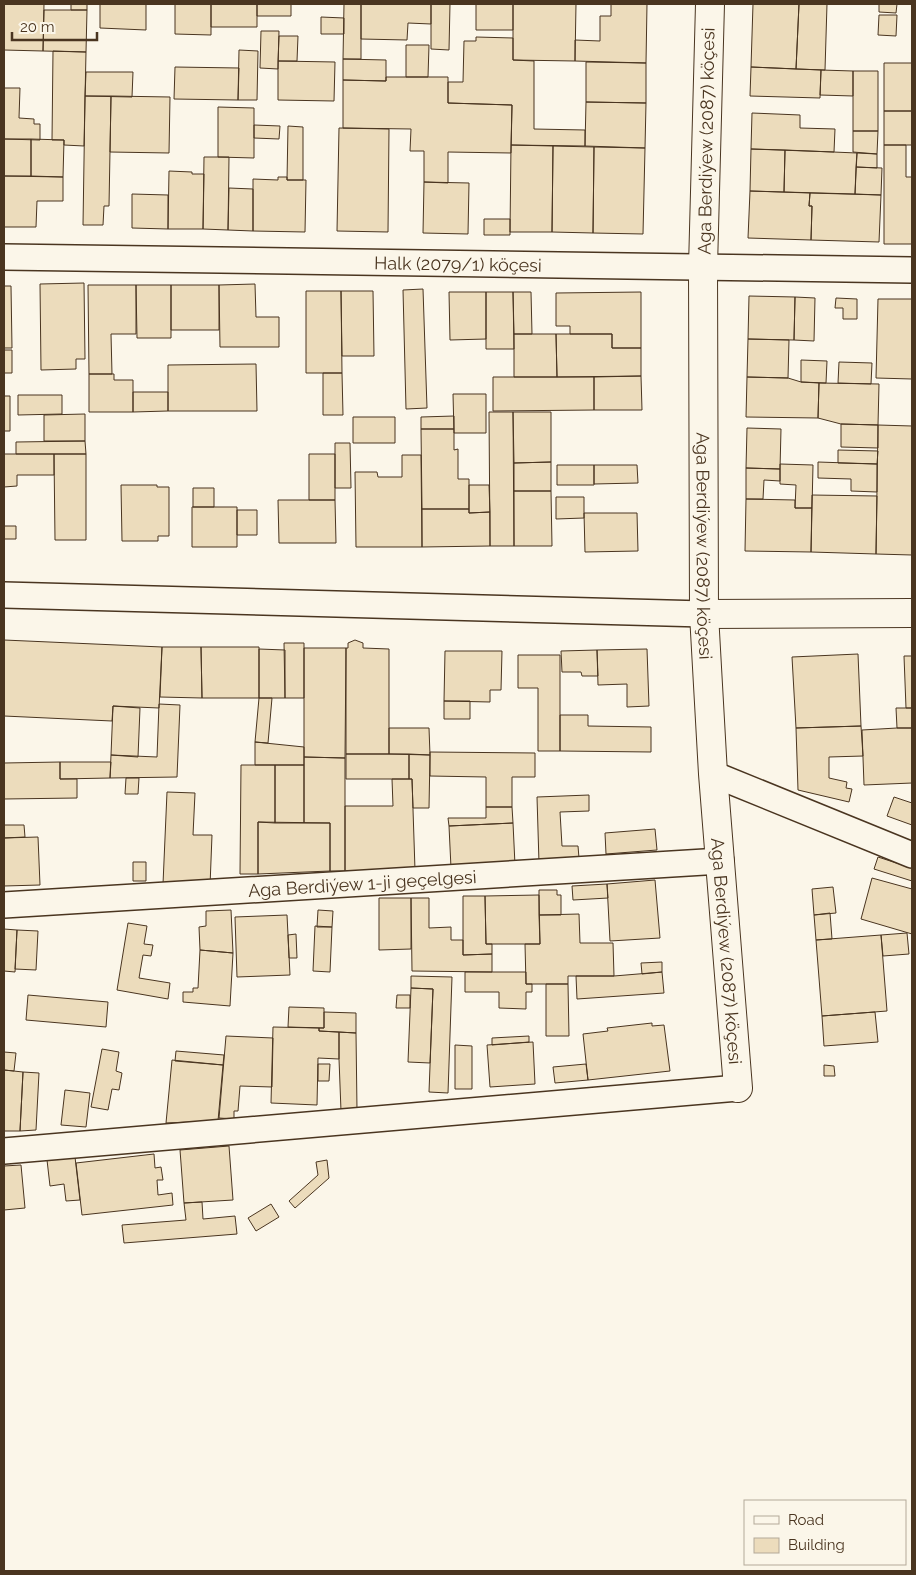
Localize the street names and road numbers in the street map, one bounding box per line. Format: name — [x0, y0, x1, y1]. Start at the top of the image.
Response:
street label: Aga Berdiýew (2087) köçesi — [694, 27, 718, 255]
street label: Halk (2079/1) köçesi — [374, 252, 542, 275]
street label: Aga Berdiýew (2087) köçesi — [693, 432, 717, 660]
street label: Aga Berdiýew (2087) köçesi — [708, 837, 747, 1065]
street label: Aga Berdiýew 1-ji geçelgesi — [248, 866, 477, 900]

